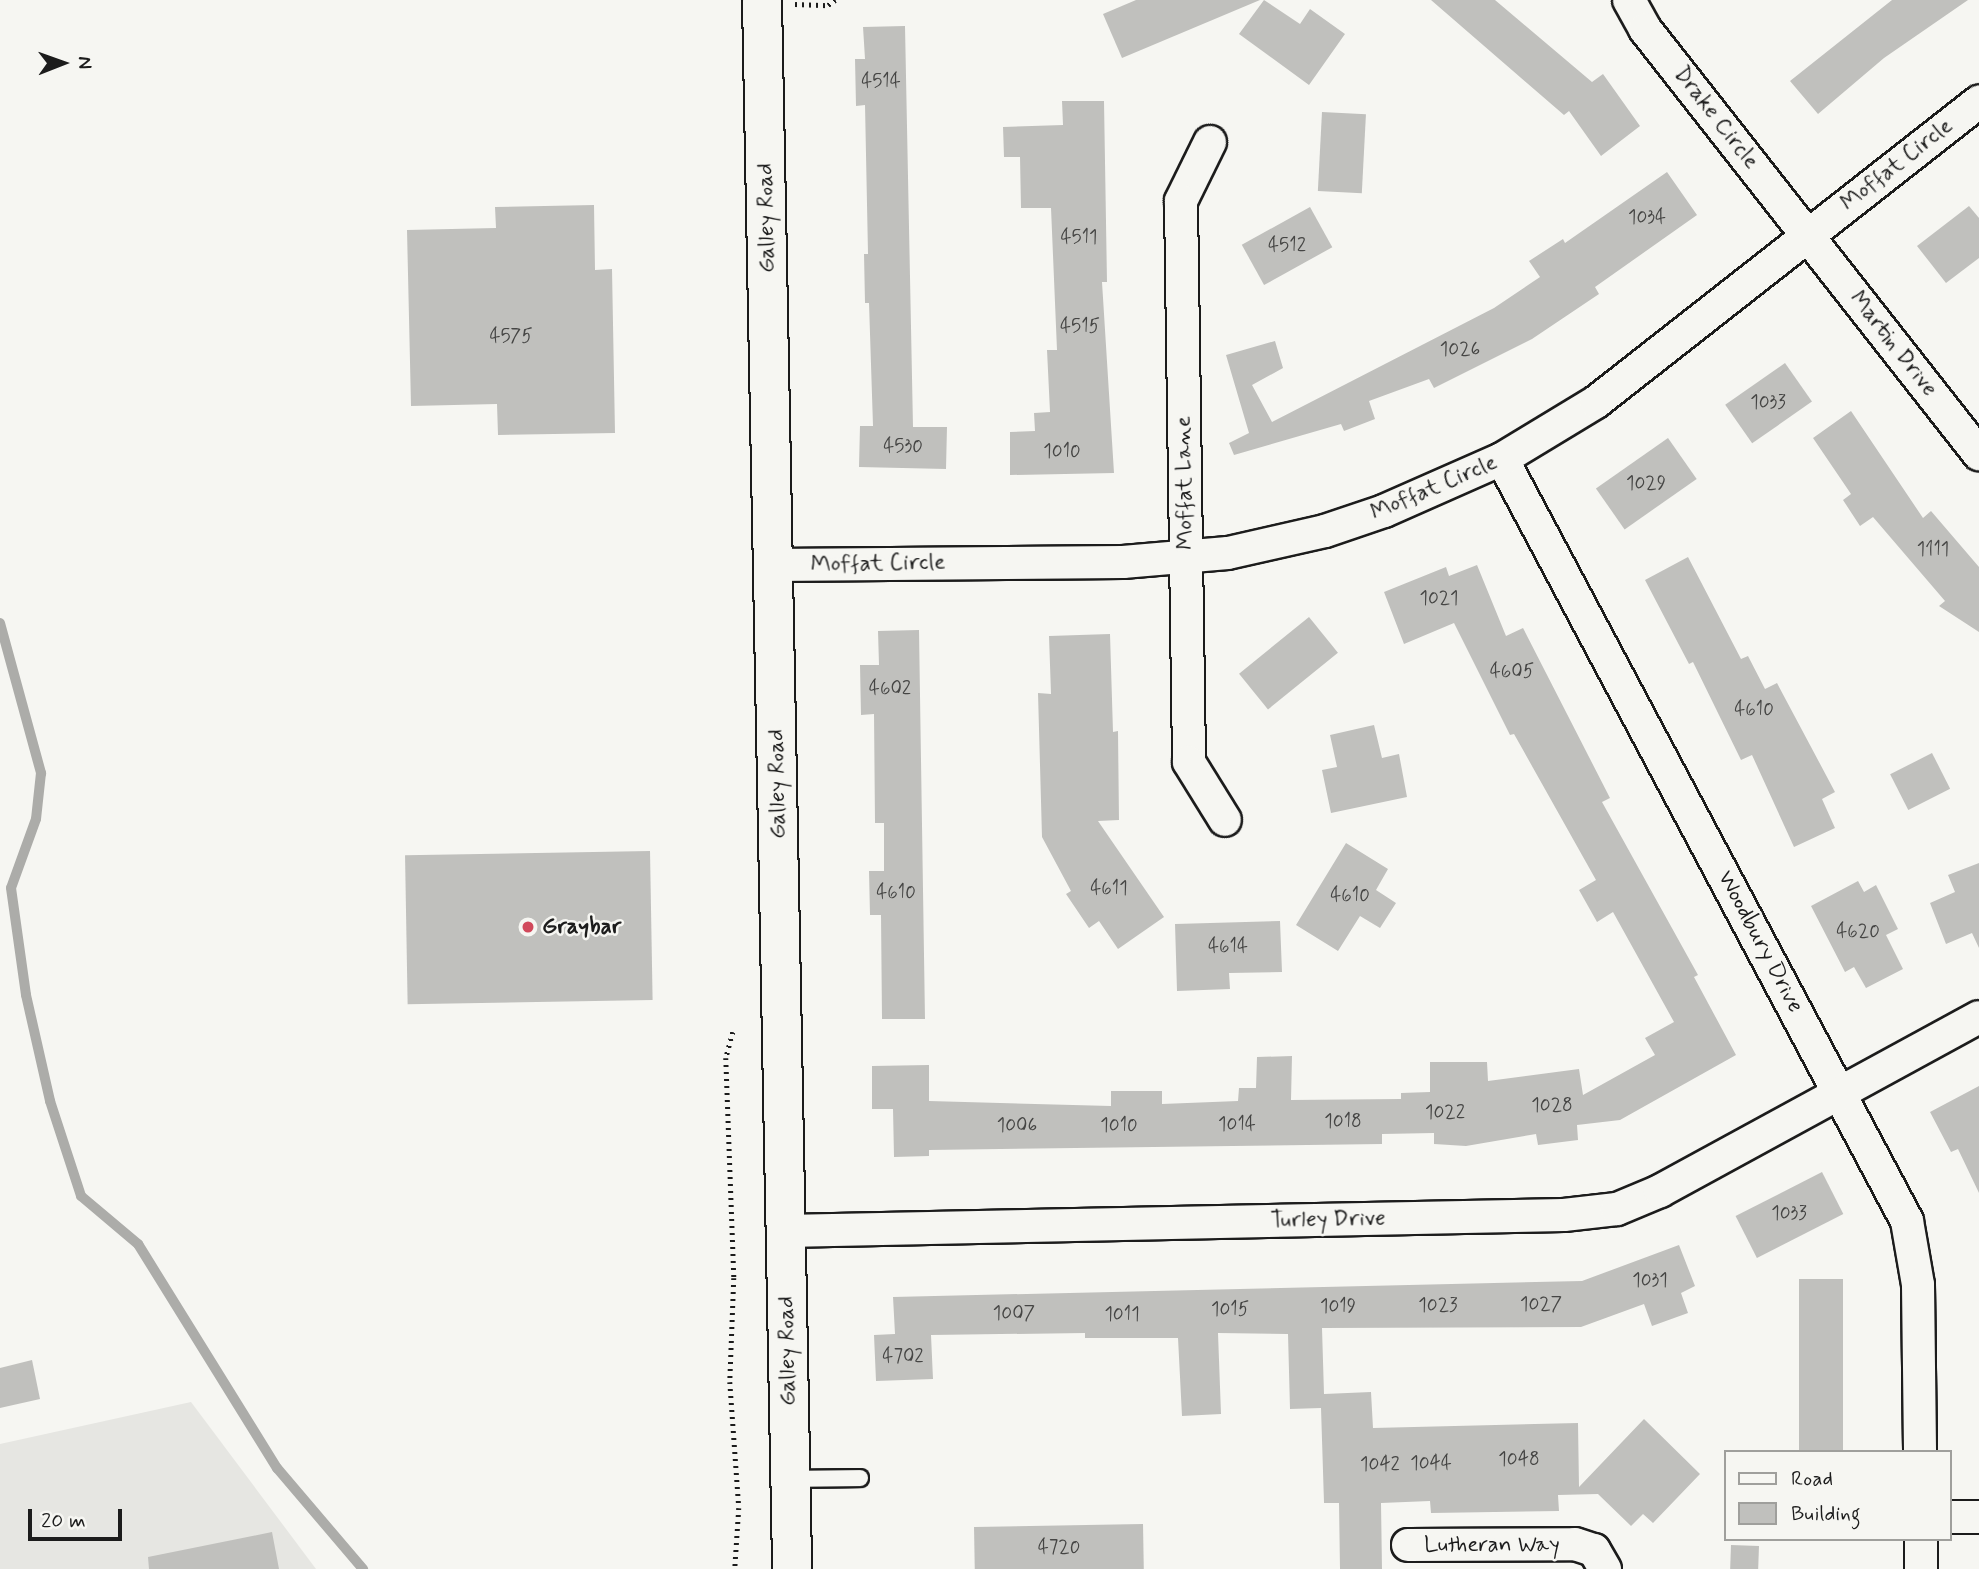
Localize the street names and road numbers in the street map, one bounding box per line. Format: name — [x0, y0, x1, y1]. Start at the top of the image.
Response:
street label: Drake Circle — [1668, 61, 1764, 175]
street label: Moffat Circle — [1835, 112, 1959, 218]
street label: Galley Road — [752, 163, 782, 273]
street label: Martin Drive — [1844, 286, 1942, 402]
street label: Moffat Lane — [1170, 419, 1200, 547]
street label: Moffat Circle — [1366, 449, 1502, 527]
street label: Moffat Circle — [810, 549, 946, 579]
street label: Galley Road — [763, 729, 793, 839]
street label: Woodbury Drive — [1711, 867, 1809, 1017]
street label: Turley Drive — [1271, 1205, 1385, 1235]
street label: Galley Road — [773, 1296, 803, 1406]
street label: Lutheran Way — [1423, 1531, 1561, 1559]

